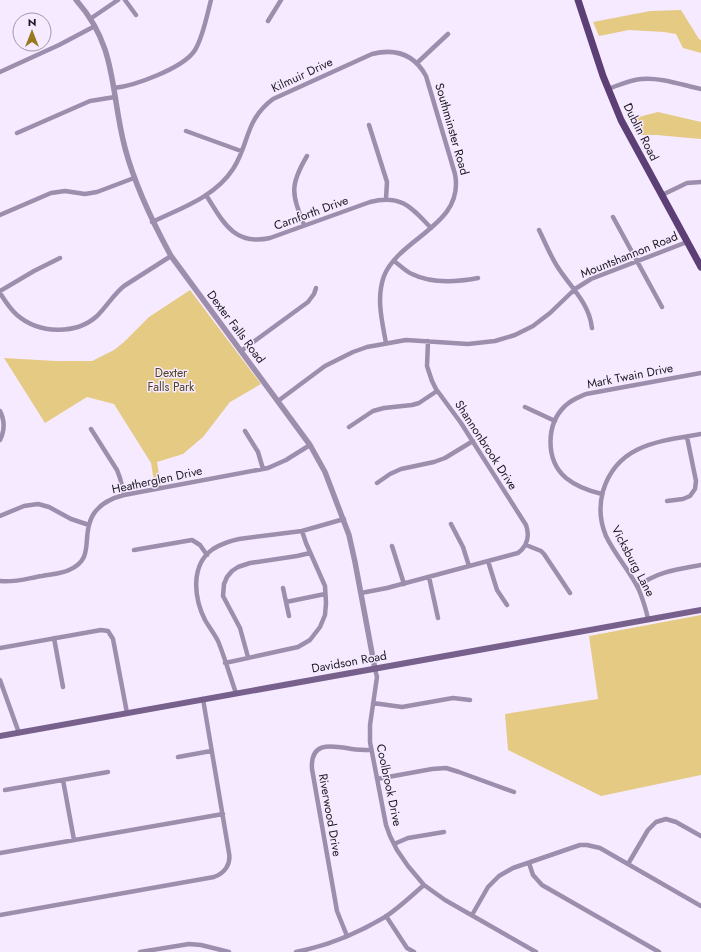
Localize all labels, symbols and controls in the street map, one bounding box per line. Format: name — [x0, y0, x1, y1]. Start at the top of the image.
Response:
north arrow — [12, 12, 52, 52]
text: N — [28, 14, 36, 30]
street label: Kilmuir Drive — [268, 53, 336, 97]
street label: Southminster Road — [430, 81, 474, 177]
street label: Dublin Road — [619, 100, 663, 164]
street label: Carnforth Drive — [271, 191, 351, 235]
street label: Mountshannon Road — [578, 227, 680, 283]
street label: Dexter Falls Road — [203, 287, 269, 367]
street label: Mark Twain Drive — [585, 359, 675, 393]
park label: Dexter Falls Park — [148, 364, 195, 396]
street label: Shannonbrook Drive — [450, 397, 522, 493]
street label: Heatherglen Drive — [110, 462, 204, 498]
street label: Vicksburg Lane — [607, 522, 659, 600]
street label: Davidson Road — [310, 647, 388, 677]
street label: Coolbrook Drive — [372, 742, 406, 828]
street label: Riverwood Drive — [314, 772, 346, 858]

